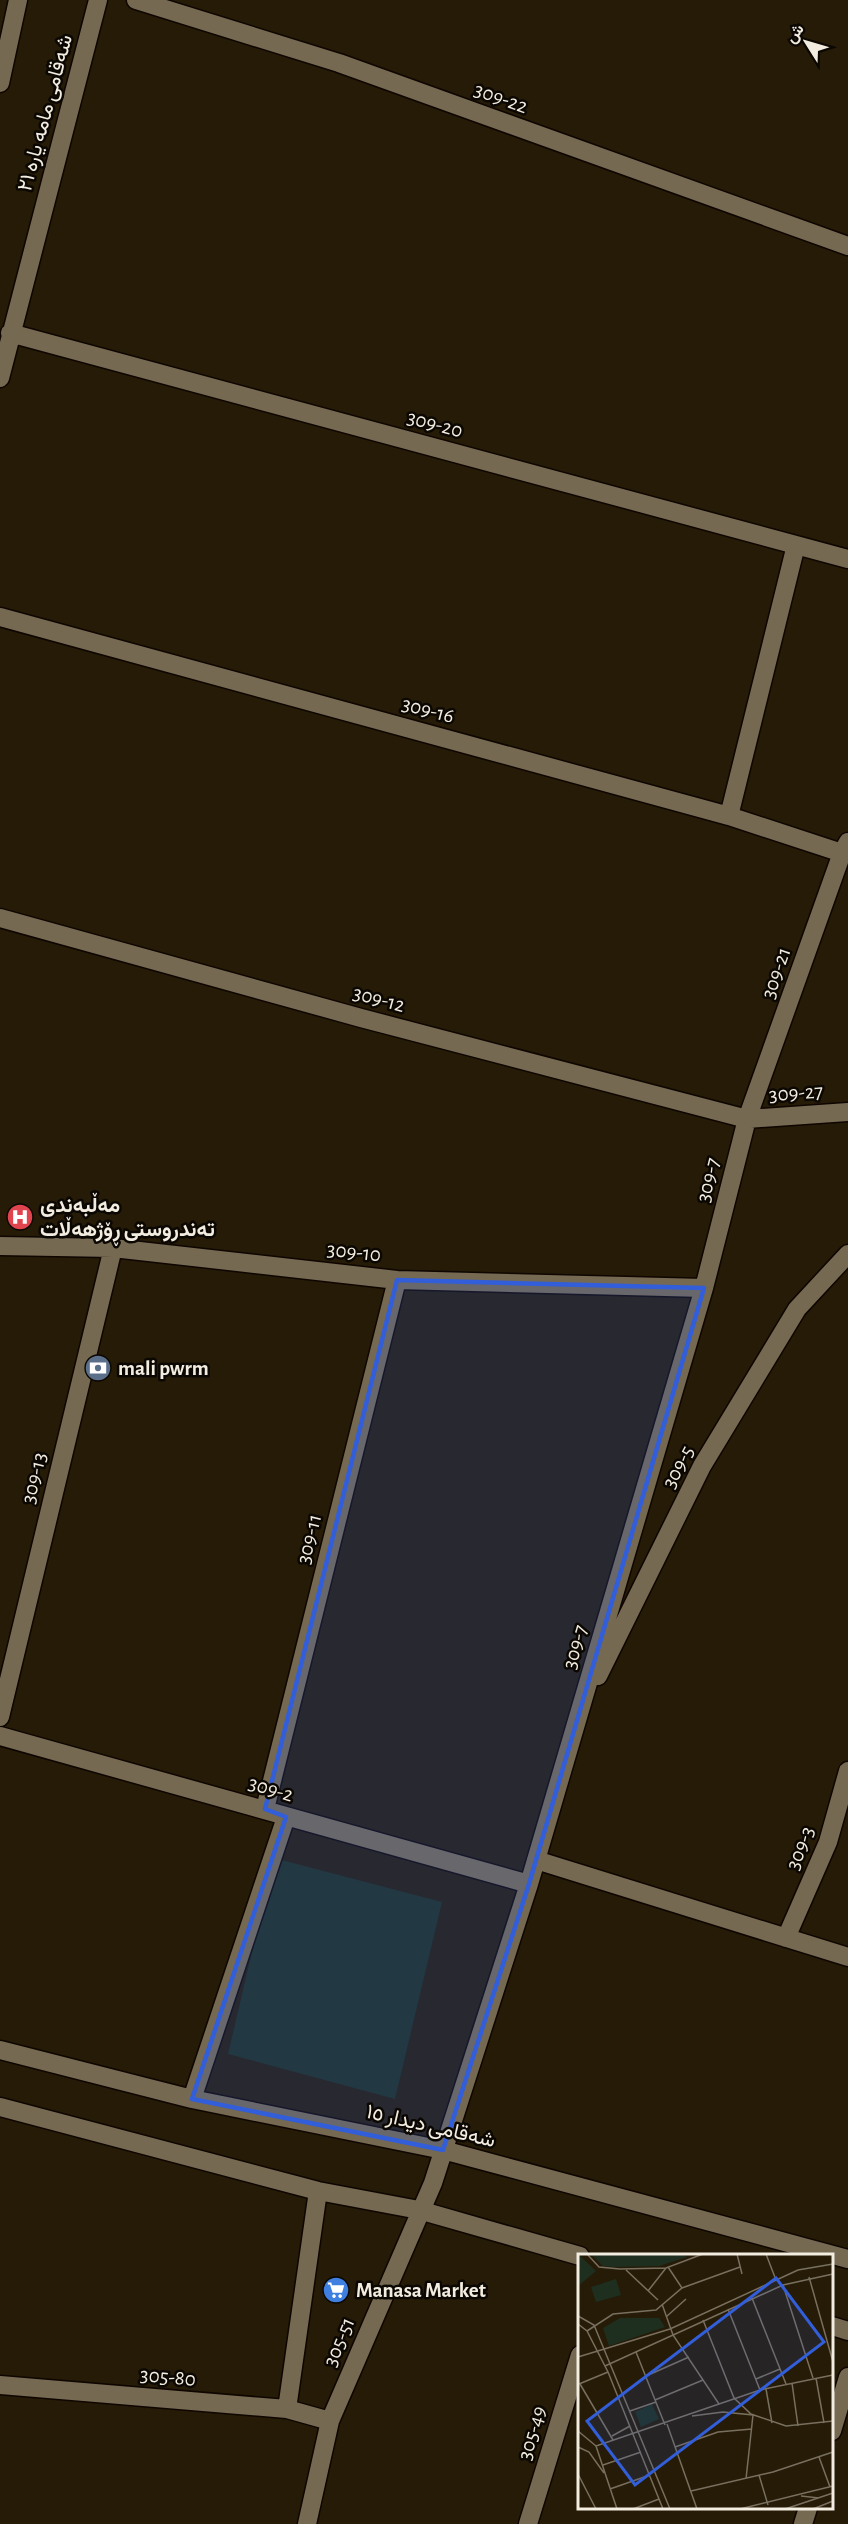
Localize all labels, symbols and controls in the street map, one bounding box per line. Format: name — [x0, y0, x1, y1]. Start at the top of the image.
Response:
north arrow — [776, 12, 836, 72]
text: ش — [783, 21, 808, 47]
street label: شەقامی مامە یارە ٢١ — [14, 32, 78, 194]
street label: 309-22 — [471, 79, 531, 117]
street label: 309-20 — [405, 407, 465, 441]
street label: 309-16 — [400, 693, 456, 727]
street label: 309-21 — [757, 945, 795, 1001]
street label: 309-12 — [351, 982, 407, 1016]
street label: 309-27 — [768, 1081, 824, 1105]
street label: 309-7 — [692, 1155, 724, 1204]
place label: مەڵبەندی تەندروستی ڕۆژهەڵات — [40, 1192, 215, 1246]
hospital icon: مەڵبەندی تەندروستی ڕۆژهەڵات — [5, 1202, 35, 1232]
street label: 309-10 — [326, 1239, 382, 1265]
bank icon: mali pwrm — [83, 1353, 113, 1383]
place label: mali pwrm — [118, 1358, 209, 1379]
street label: 309-5 — [658, 1442, 698, 1492]
street label: 309-13 — [18, 1450, 50, 1506]
street label: 309-11 — [293, 1512, 325, 1566]
street label: 309-7 — [559, 1622, 591, 1671]
street label: 309-2 — [246, 1772, 296, 1806]
street label: 309-3 — [782, 1823, 818, 1873]
street label: شەقامی دیدار ١٥ — [364, 2101, 498, 2153]
inset map — [578, 2254, 833, 2509]
supermarket icon: Manasa Market — [321, 2275, 351, 2305]
place label: Manasa Market — [356, 2280, 486, 2301]
street label: 305-51 — [319, 2314, 359, 2370]
street label: 305-80 — [139, 2364, 197, 2390]
street label: 305-49 — [514, 2404, 550, 2462]

